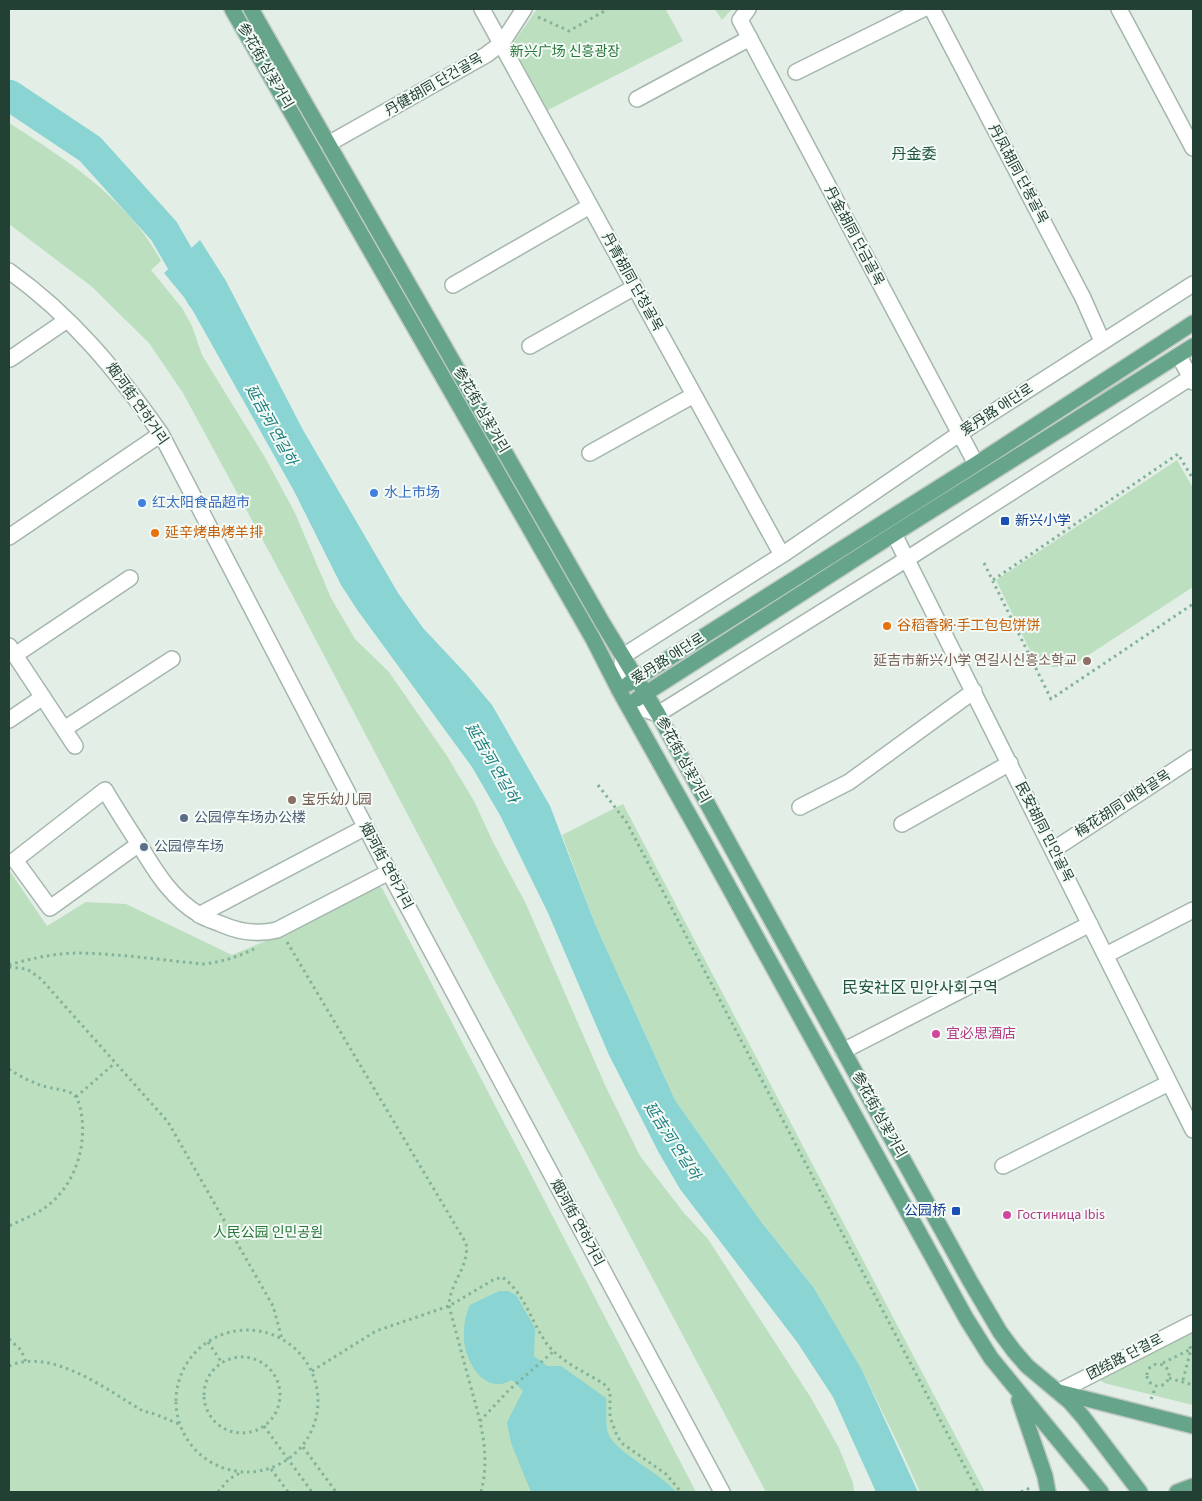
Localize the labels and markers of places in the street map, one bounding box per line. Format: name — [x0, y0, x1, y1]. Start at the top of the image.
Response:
place label: 水上市场 — [384, 483, 440, 503]
marker: 水上市场 — [368, 487, 380, 499]
place label: 红太阳食品超市 — [152, 493, 250, 513]
marker: 红太阳食品超市 — [136, 497, 148, 509]
place label: 新兴小学 — [1015, 511, 1071, 531]
marker: 新兴小学 — [999, 515, 1011, 527]
place label: 延辛烤串烤羊排 — [165, 523, 263, 543]
marker: 延辛烤串烤羊排 — [149, 527, 161, 539]
place label: 谷稻香粥·手工包包饼饼 — [897, 616, 1041, 636]
marker: 谷稻香粥·手工包包饼饼 — [881, 620, 893, 632]
place label: 延吉市新兴小学 연길시신흥소학교 — [873, 651, 1077, 671]
marker: 延吉市新兴小学 연길시신흥소학교 — [1081, 655, 1093, 667]
place label: 宝乐幼儿园 — [302, 790, 372, 810]
marker: 宝乐幼儿园 — [286, 794, 298, 806]
place label: 公园停车场办公楼 — [194, 808, 306, 828]
marker: 公园停车场办公楼 — [178, 812, 190, 824]
place label: 公园停车场 — [154, 837, 224, 857]
marker: 公园停车场 — [138, 841, 150, 853]
place label: 宜必思酒店 — [946, 1024, 1016, 1044]
marker: 宜必思酒店 — [930, 1028, 942, 1040]
place label: 公园桥 — [904, 1201, 946, 1221]
marker: 公园桥 — [950, 1205, 962, 1217]
place label: Гостиница Ibis — [1017, 1205, 1105, 1225]
marker: Гостиница Ibis — [1001, 1209, 1013, 1221]

